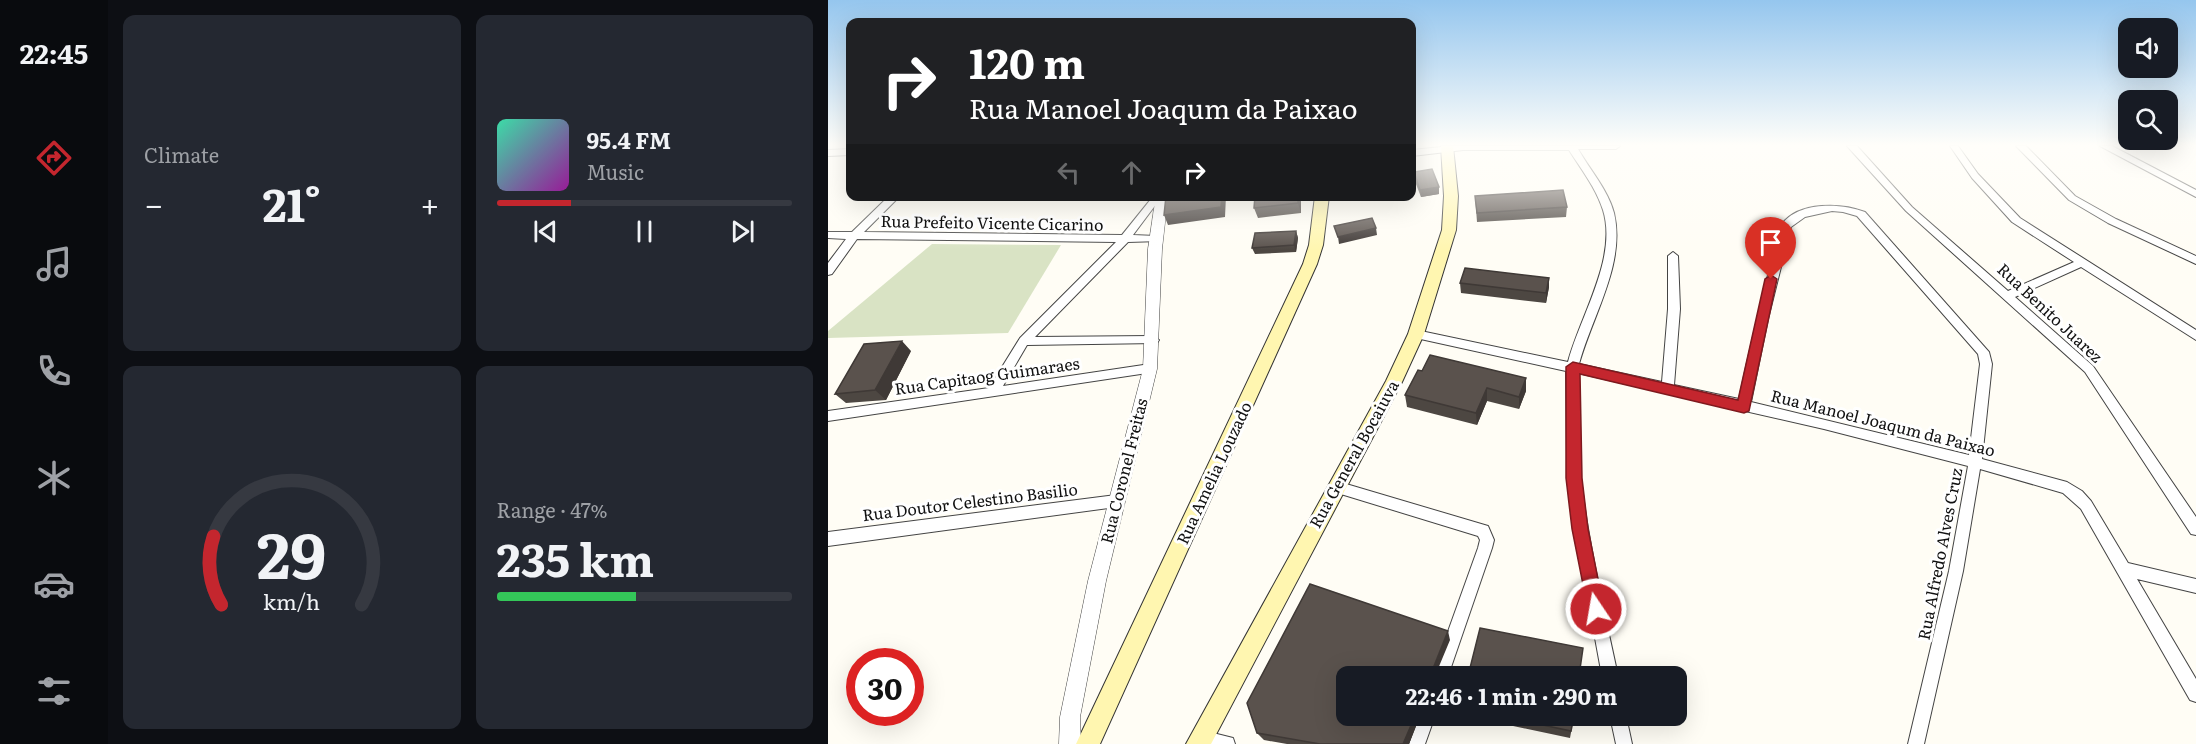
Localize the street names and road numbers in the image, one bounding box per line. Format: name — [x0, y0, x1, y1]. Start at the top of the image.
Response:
street label: Rua Prefeito Vicente Cicarino — [880, 208, 1104, 236]
street label: Rua Benito Juarez — [1993, 257, 2109, 368]
street label: Rua Capitaog Guimaraes — [893, 350, 1081, 400]
street label: Rua General Bocaiuva — [1302, 375, 1404, 532]
street label: Rua Manoel Joaqum da Paixao — [1769, 383, 1998, 462]
street label: Rua Coronel Freitas — [1093, 396, 1153, 546]
street label: Rua Amelia Louzado — [1169, 397, 1257, 548]
street label: Rua Alfredo Alves Cruz — [1911, 465, 1968, 642]
street label: Rua Doutor Celestino Basilio — [861, 476, 1079, 526]

